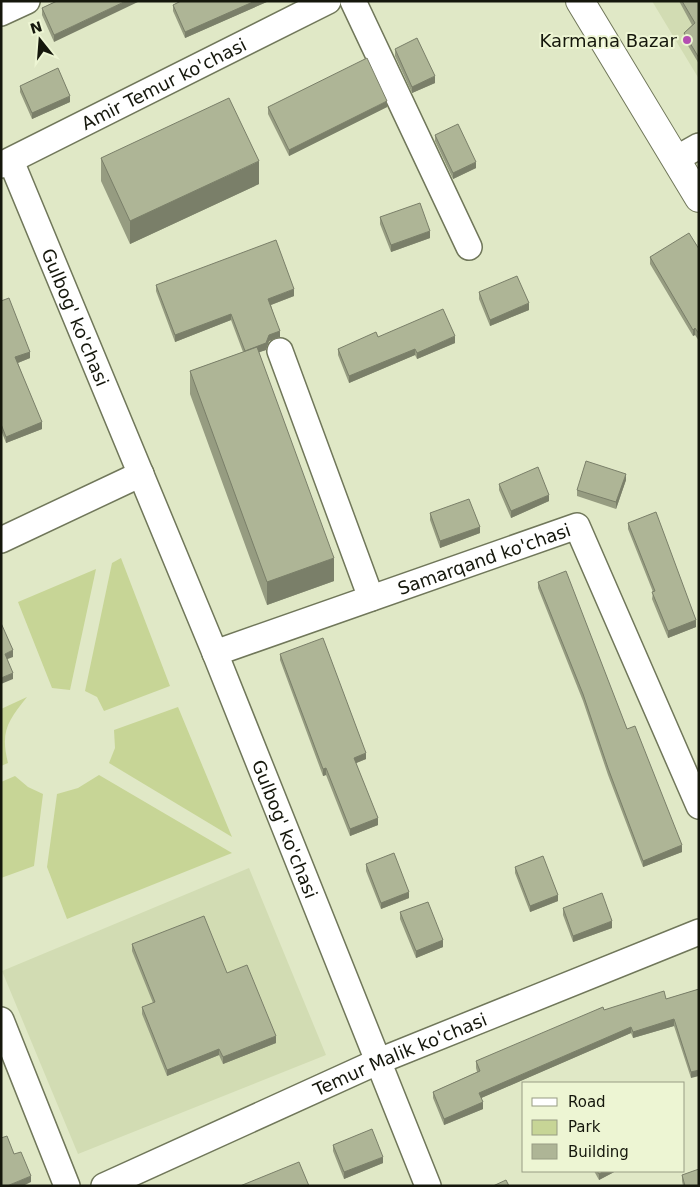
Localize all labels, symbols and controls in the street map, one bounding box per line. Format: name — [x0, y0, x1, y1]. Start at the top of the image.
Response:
north arrow — [15, 15, 65, 65]
text: N — [28, 18, 44, 37]
place label: Karmana Bazar — [539, 30, 678, 51]
street label: Amir Temur ko'chasi — [78, 33, 250, 134]
marker: Karmana Bazar — [681, 34, 693, 46]
street label: Gulbog' ko'chasi — [38, 245, 114, 389]
street label: Samarqand ko'chasi — [395, 519, 573, 599]
street label: Gulbog' ko'chasi — [248, 756, 322, 901]
street label: Temur Malik ko'chasi — [309, 1008, 490, 1100]
legend — [522, 1082, 685, 1172]
text: Road — [568, 1093, 606, 1111]
text: Park — [568, 1118, 601, 1136]
text: Building — [568, 1143, 629, 1161]

